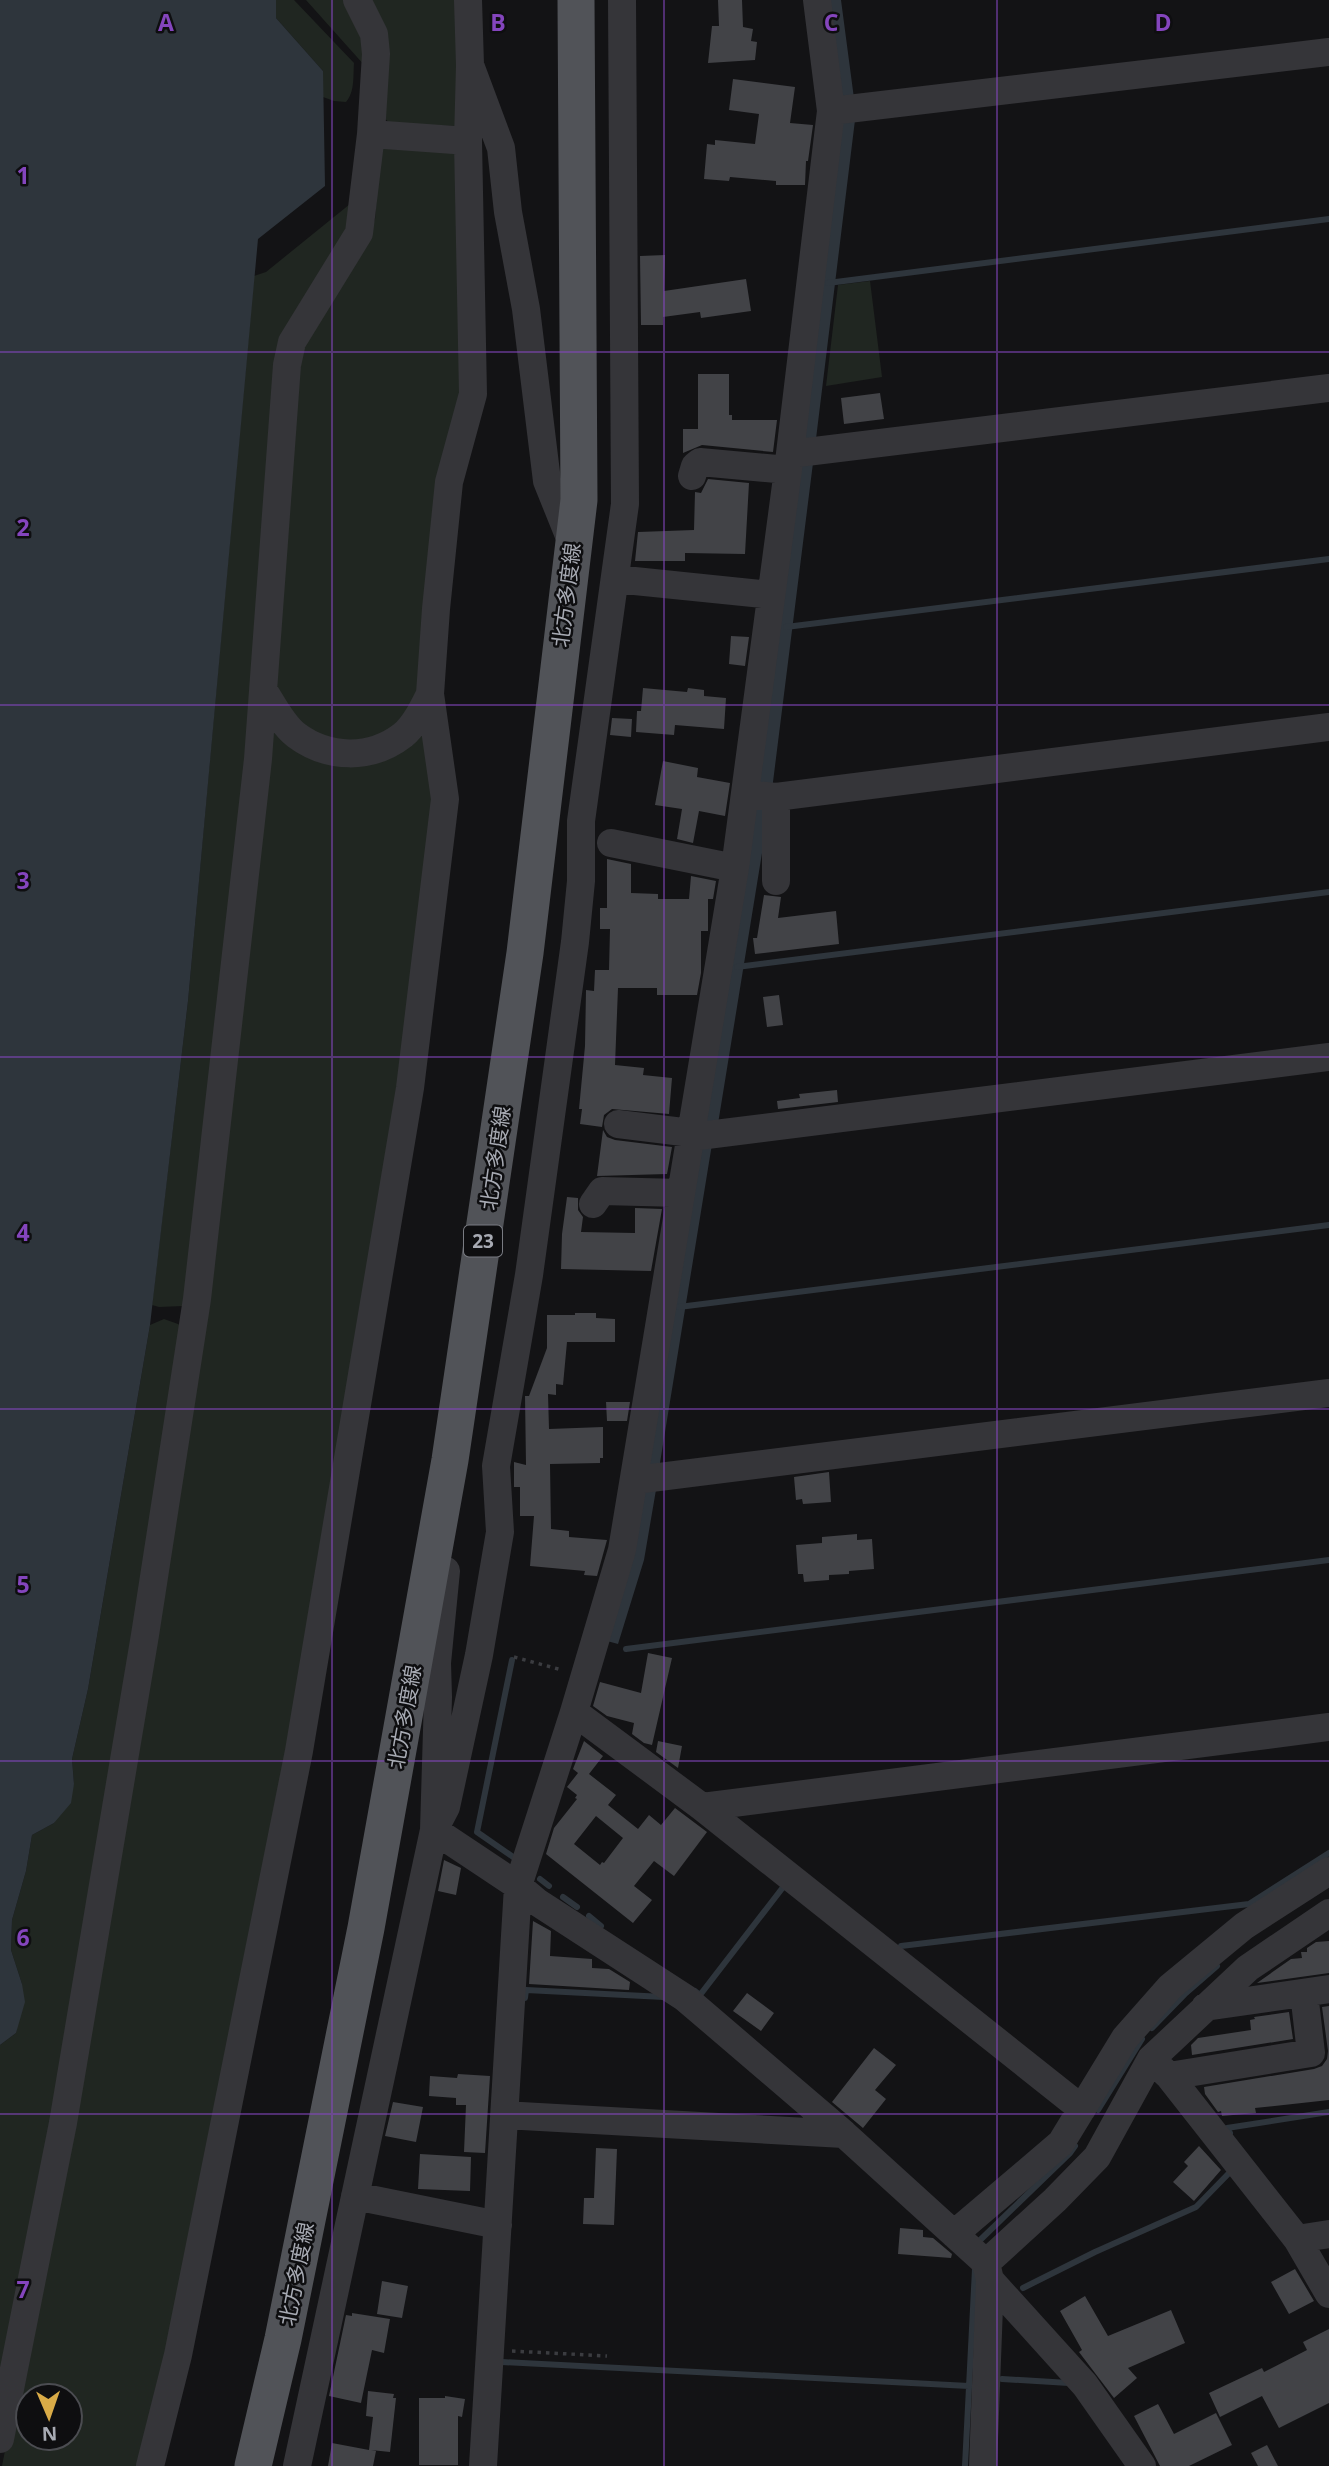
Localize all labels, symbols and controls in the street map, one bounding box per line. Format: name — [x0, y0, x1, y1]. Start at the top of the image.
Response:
text: A — [158, 6, 174, 38]
text: B — [490, 6, 506, 38]
text: C — [824, 6, 838, 38]
text: D — [1154, 6, 1172, 38]
text: 1 — [16, 159, 30, 191]
text: 2 — [16, 511, 30, 543]
street label: 北方多度線 — [546, 541, 586, 649]
text: 3 — [16, 864, 30, 896]
street label: 北方多度線 — [474, 1104, 516, 1212]
text: 4 — [16, 1216, 30, 1248]
road number: 23 — [464, 1226, 502, 1256]
text: 5 — [16, 1568, 30, 1600]
street label: 北方多度線 — [381, 1663, 427, 1771]
text: 6 — [16, 1921, 30, 1953]
street label: 北方多度線 — [272, 2220, 320, 2328]
text: 7 — [16, 2273, 30, 2305]
north arrow — [14, 2382, 84, 2452]
text: N — [41, 2421, 58, 2447]

